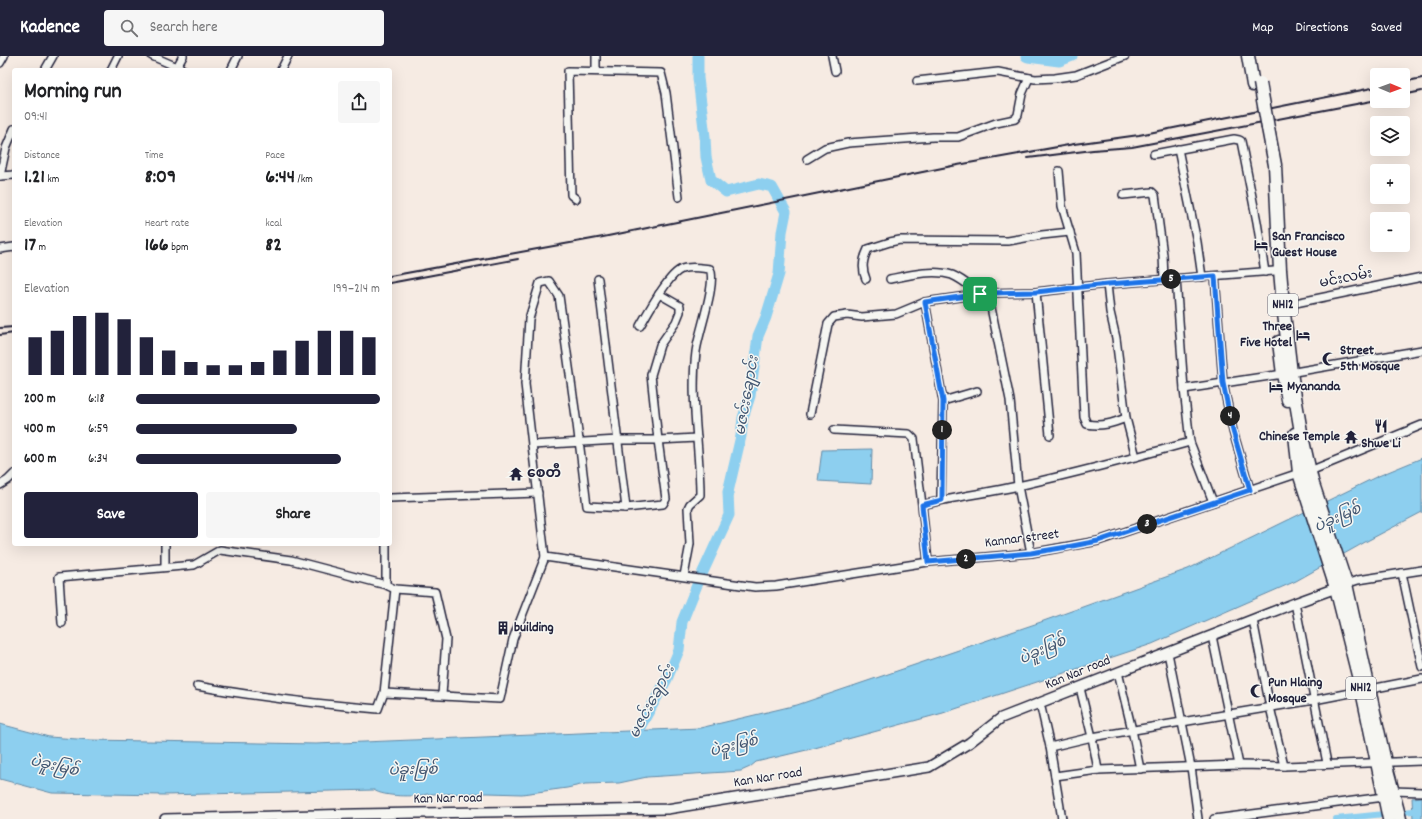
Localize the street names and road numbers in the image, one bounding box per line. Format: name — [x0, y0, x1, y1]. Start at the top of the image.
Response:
street label: မင်းလမ်း — [1317, 262, 1374, 294]
road number: NH12 — [1268, 294, 1298, 316]
street label: Kannar street — [984, 525, 1060, 553]
street label: Kan Nar road — [1042, 651, 1114, 695]
road number: NH12 — [1346, 677, 1376, 699]
street label: Kan Nar road — [732, 763, 804, 793]
street label: Kan Nar road — [413, 788, 483, 810]

